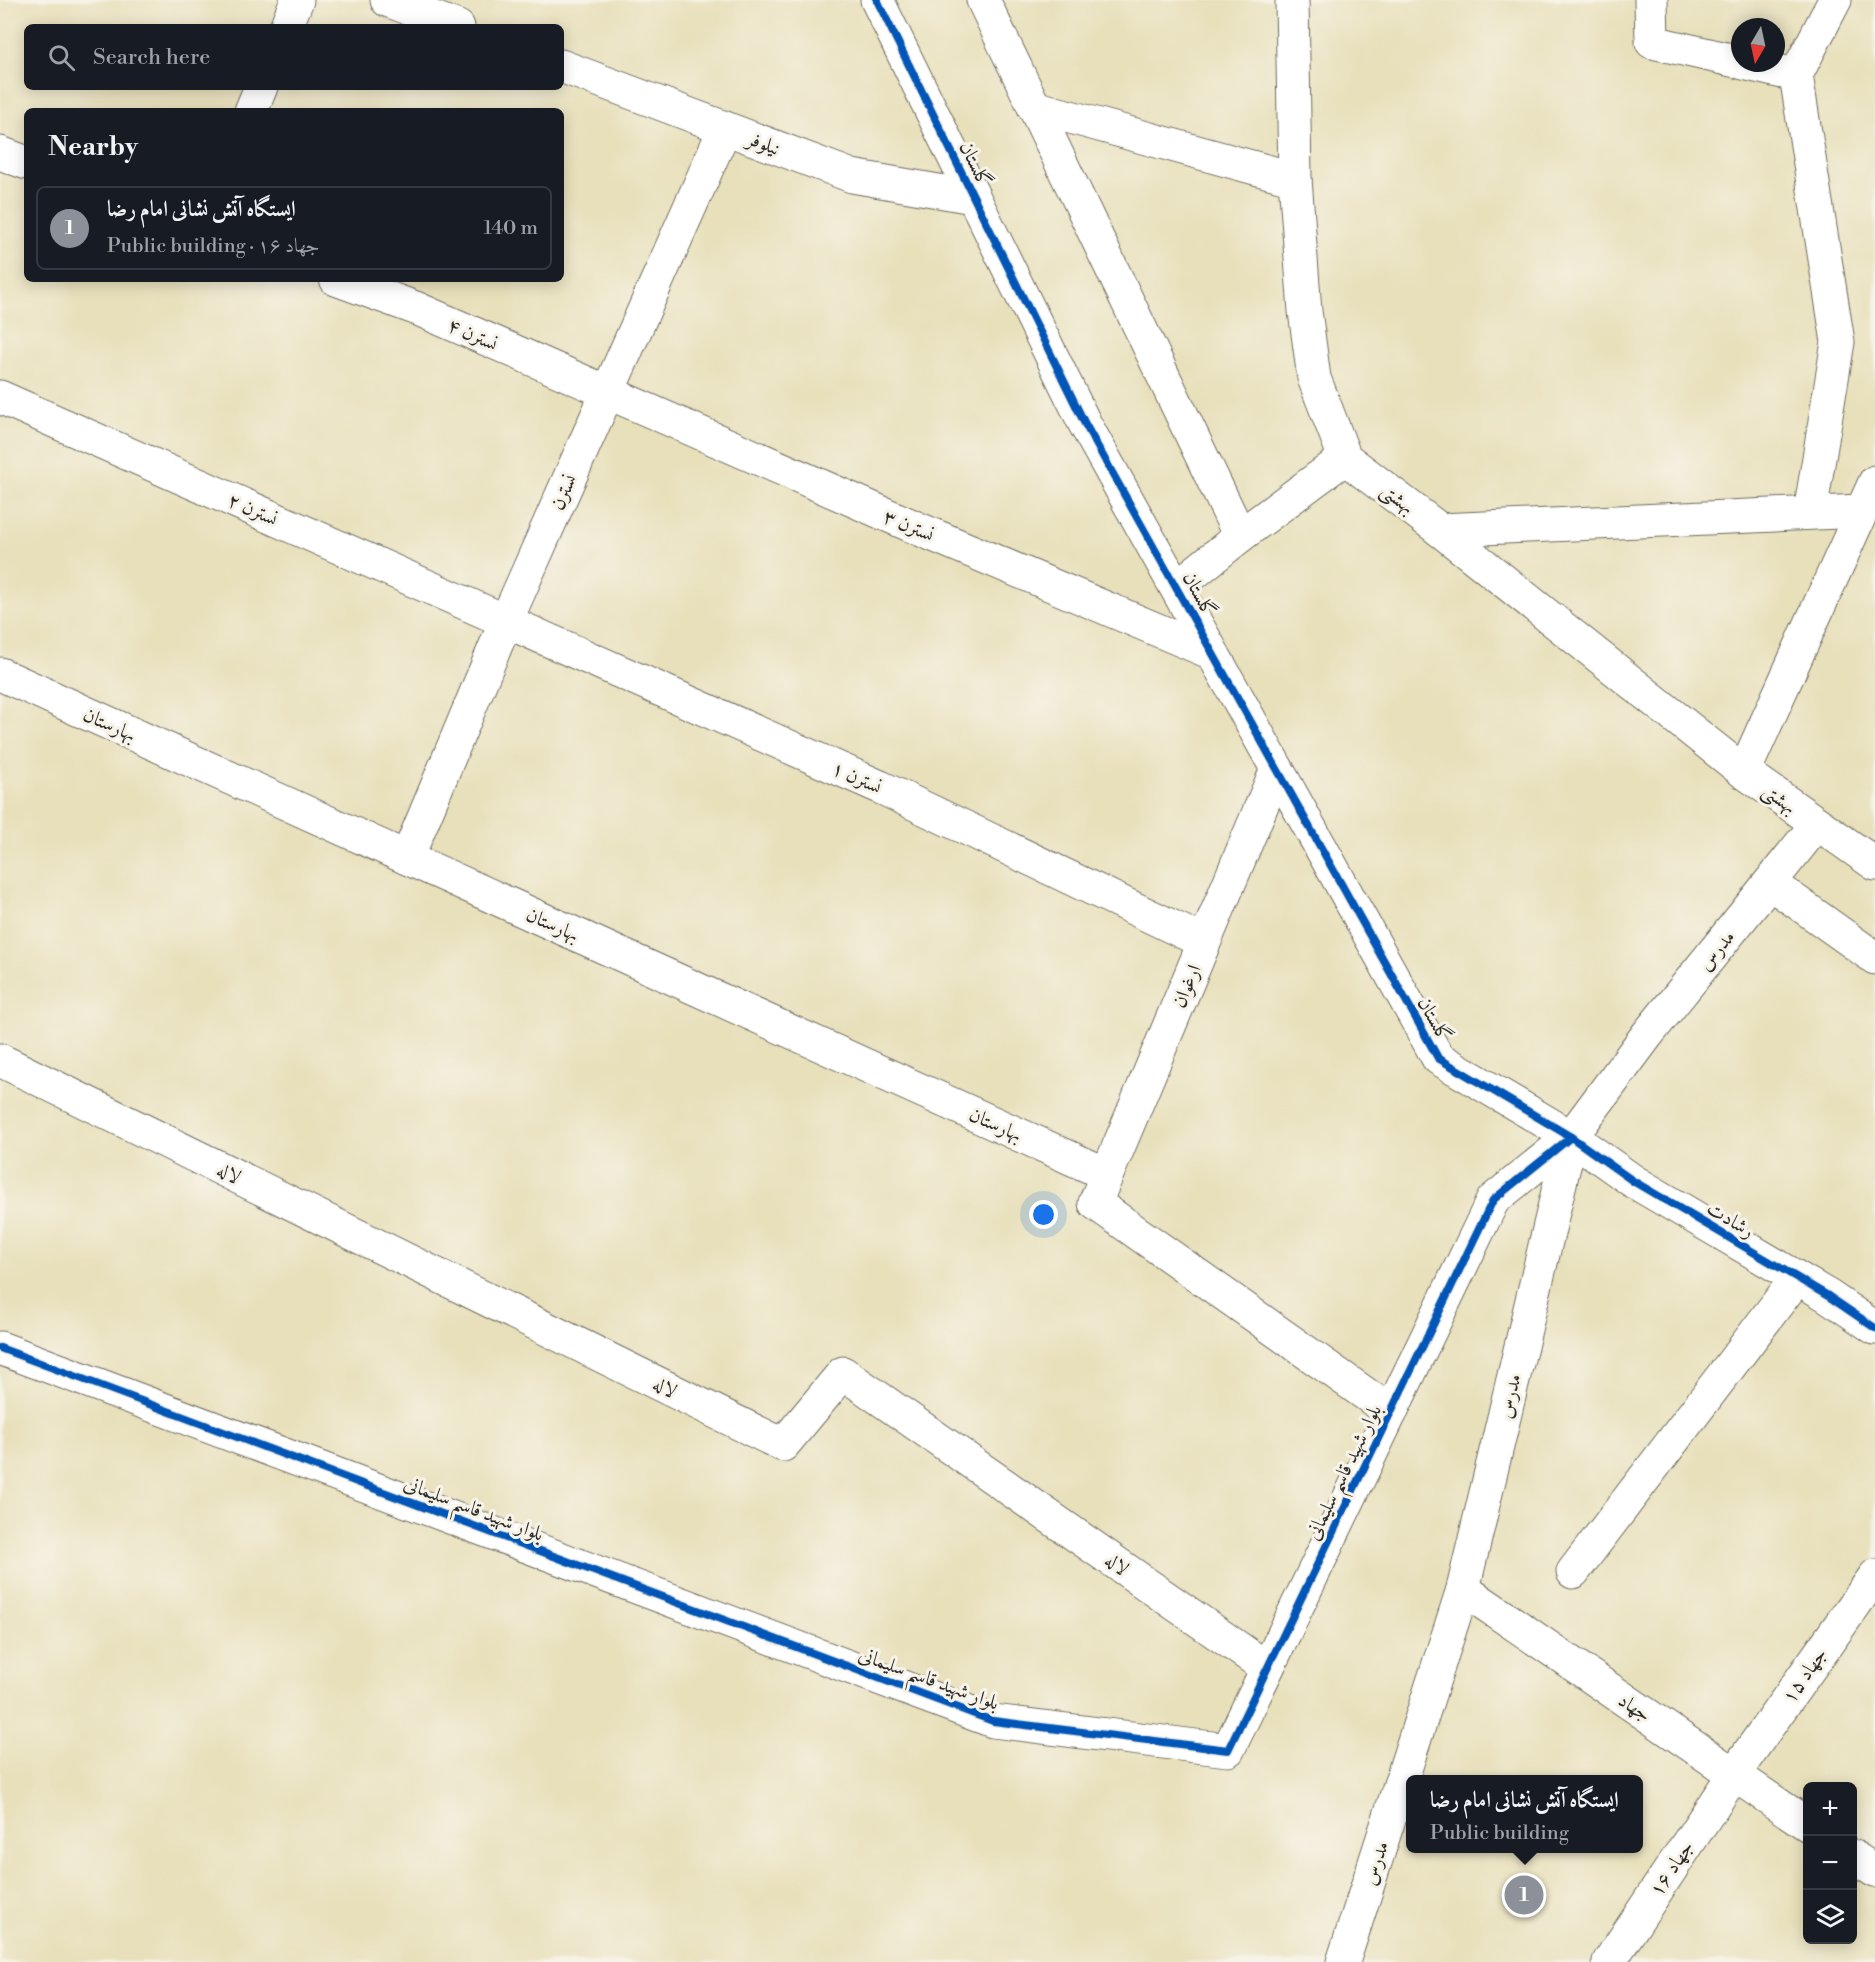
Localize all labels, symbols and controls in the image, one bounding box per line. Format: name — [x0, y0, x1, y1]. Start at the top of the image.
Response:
north arrow — [1731, 18, 1785, 72]
search box — [24, 24, 564, 90]
icon: search — [45, 41, 78, 74]
text: Search here — [93, 44, 210, 71]
street label: نیلوفر — [742, 126, 783, 162]
text: Nearby — [48, 131, 138, 163]
street label: گلستان — [953, 137, 997, 192]
text: ایستگاه آتش نشانی امام رضا — [107, 196, 296, 223]
text: 1 — [65, 216, 74, 241]
text: 140 m — [483, 216, 538, 241]
text: Public building · جهاد ۱۶ — [107, 234, 320, 259]
street label: نسترن ۴ — [443, 313, 501, 357]
street label: نسترن — [545, 471, 583, 514]
street label: بهشتی — [1374, 478, 1419, 521]
street label: نسترن ۲ — [223, 488, 281, 532]
street label: نسترن ۳ — [879, 505, 937, 548]
street label: گلستان — [1176, 567, 1222, 622]
street label: بهارستان — [79, 703, 140, 748]
street label: نسترن ۱ — [827, 756, 885, 800]
street label: بهشتی — [1756, 778, 1801, 821]
street label: بهارستان — [522, 903, 583, 948]
street label: مدرس — [1693, 926, 1741, 976]
street label: ارغوان — [1167, 961, 1208, 1012]
street label: گلستان — [1411, 992, 1457, 1047]
street label: بهارستان — [965, 1103, 1026, 1148]
street label: لاله — [212, 1158, 244, 1191]
street label: رشادت — [1702, 1196, 1759, 1244]
your location — [1029, 1200, 1058, 1229]
street label: لاله — [648, 1372, 680, 1405]
street label: مدرس — [1493, 1372, 1528, 1421]
street label: بلوار شهید قاسم سلیمانی — [1301, 1401, 1393, 1547]
street label: بلوار شهید قاسم سلیمانی — [398, 1471, 547, 1553]
street label: لاله — [1099, 1548, 1133, 1582]
street label: بلوار شهید قاسم سلیمانی — [853, 1642, 1002, 1722]
street label: جهاد ۱۵ — [1777, 1643, 1833, 1708]
street label: جهاد — [1613, 1688, 1655, 1728]
popup — [1406, 1775, 1643, 1853]
map controls — [1803, 1782, 1857, 1944]
button: + — [1803, 1782, 1857, 1836]
text: ایستگاه آتش نشانی امام رضا — [1430, 1787, 1619, 1814]
text: Public building — [1430, 1821, 1569, 1846]
street label: جهاد ۱۶ — [1645, 1836, 1700, 1902]
button: − — [1803, 1836, 1857, 1890]
street label: مدرس — [1358, 1838, 1395, 1889]
pin: 1 — [1504, 1872, 1544, 1918]
button: layers — [1803, 1890, 1857, 1944]

